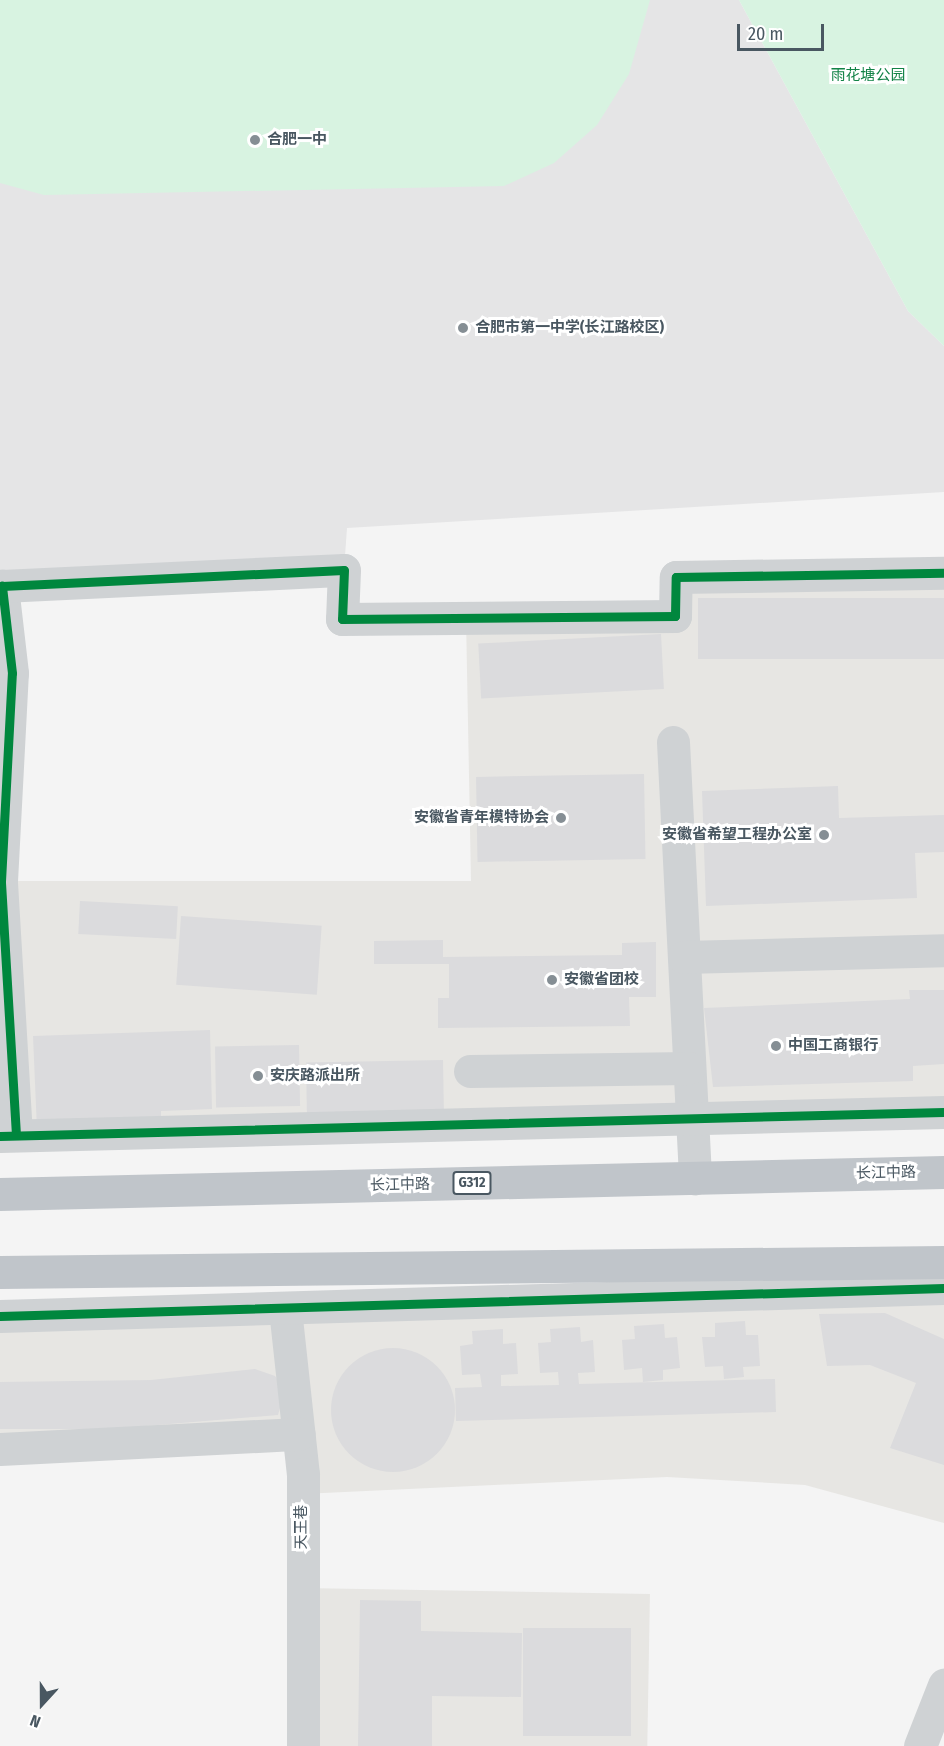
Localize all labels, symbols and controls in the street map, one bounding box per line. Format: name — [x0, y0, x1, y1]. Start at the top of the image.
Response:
scale bar — [740, 12, 827, 50]
text: 20 m — [748, 23, 783, 45]
park label: 雨花塘公园 — [831, 67, 905, 85]
place label: 合肥一中 — [267, 131, 327, 149]
marker: 合肥一中 — [248, 133, 262, 147]
place label: 合肥市第一中学(长江路校区) — [475, 319, 664, 337]
marker: 合肥市第一中学(长江路校区) — [456, 321, 470, 335]
place label: 安徽省青年模特协会 — [414, 809, 549, 827]
marker: 安徽省青年模特协会 — [554, 811, 568, 825]
place label: 安徽省希望工程办公室 — [662, 826, 812, 844]
marker: 安徽省希望工程办公室 — [817, 828, 831, 842]
place label: 安徽省团校 — [564, 971, 639, 989]
marker: 安徽省团校 — [545, 973, 559, 987]
place label: 中国工商银行 — [788, 1037, 878, 1055]
marker: 中国工商银行 — [769, 1039, 783, 1053]
place label: 安庆路派出所 — [270, 1067, 360, 1085]
marker: 安庆路派出所 — [251, 1069, 265, 1083]
street label: 长江中路 — [856, 1163, 916, 1183]
road number: G312 — [451, 1172, 493, 1194]
street label: 长江中路 — [370, 1175, 430, 1195]
street label: 天王巷 — [293, 1505, 311, 1549]
north arrow — [12, 1674, 72, 1734]
text: N — [27, 1711, 43, 1732]

